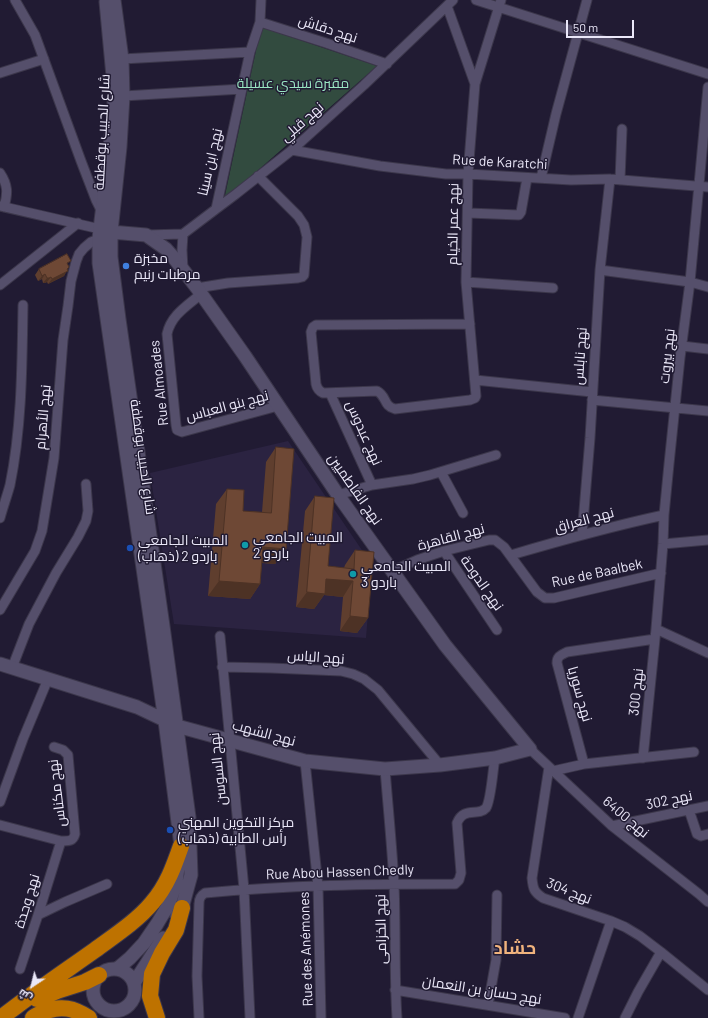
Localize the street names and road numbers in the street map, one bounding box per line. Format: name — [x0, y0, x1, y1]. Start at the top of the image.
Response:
street label: نهج دقاش — [296, 12, 360, 46]
street label: شارع الحبيب بوقطفة — [91, 73, 113, 191]
street label: نهج قبلي — [277, 99, 327, 145]
street label: نهج ابن سينا — [194, 127, 226, 197]
street label: Rue de Karatchi — [452, 151, 548, 173]
street label: نهج عمر الخيام — [444, 183, 462, 265]
street label: نهج نابلس — [570, 327, 590, 385]
street label: نهج بيروت — [656, 328, 678, 384]
street label: Rue Almoades — [146, 339, 172, 427]
street label: نهج الأهرام — [32, 384, 54, 450]
street label: نهج بنو العباس — [184, 387, 270, 425]
street label: شارع الحبيب بوقطفة — [127, 398, 159, 516]
street label: نهج عبدوس — [342, 398, 386, 468]
street label: نهج الفاطميين — [324, 450, 386, 528]
street label: نهج العراق — [552, 504, 616, 536]
street label: نهج القاهرة — [416, 520, 486, 554]
street label: نهج الدوحة — [457, 552, 507, 614]
street label: Rue de Baalbek — [550, 555, 644, 591]
street label: نهج الياس — [287, 647, 345, 667]
street label: نهج سوريا — [564, 664, 596, 724]
street label: نهج 300 — [625, 667, 647, 717]
street label: نهج الشهب — [230, 716, 298, 750]
street label: نهج السوسن — [206, 732, 230, 806]
street label: نهج مكناس — [45, 758, 69, 828]
street label: نهج 302 — [644, 787, 694, 813]
street label: نهج 6400 — [599, 793, 653, 841]
street label: Rue Abou Hassen Chedly — [266, 861, 414, 883]
street label: نهج وجدة — [11, 872, 43, 930]
street label: نهج 304 — [544, 874, 594, 908]
street label: Rue des Anémones — [296, 891, 316, 1007]
street label: نهج الخزامى — [372, 894, 390, 964]
street label: نهج حسان بن النعمان — [421, 972, 543, 1008]

